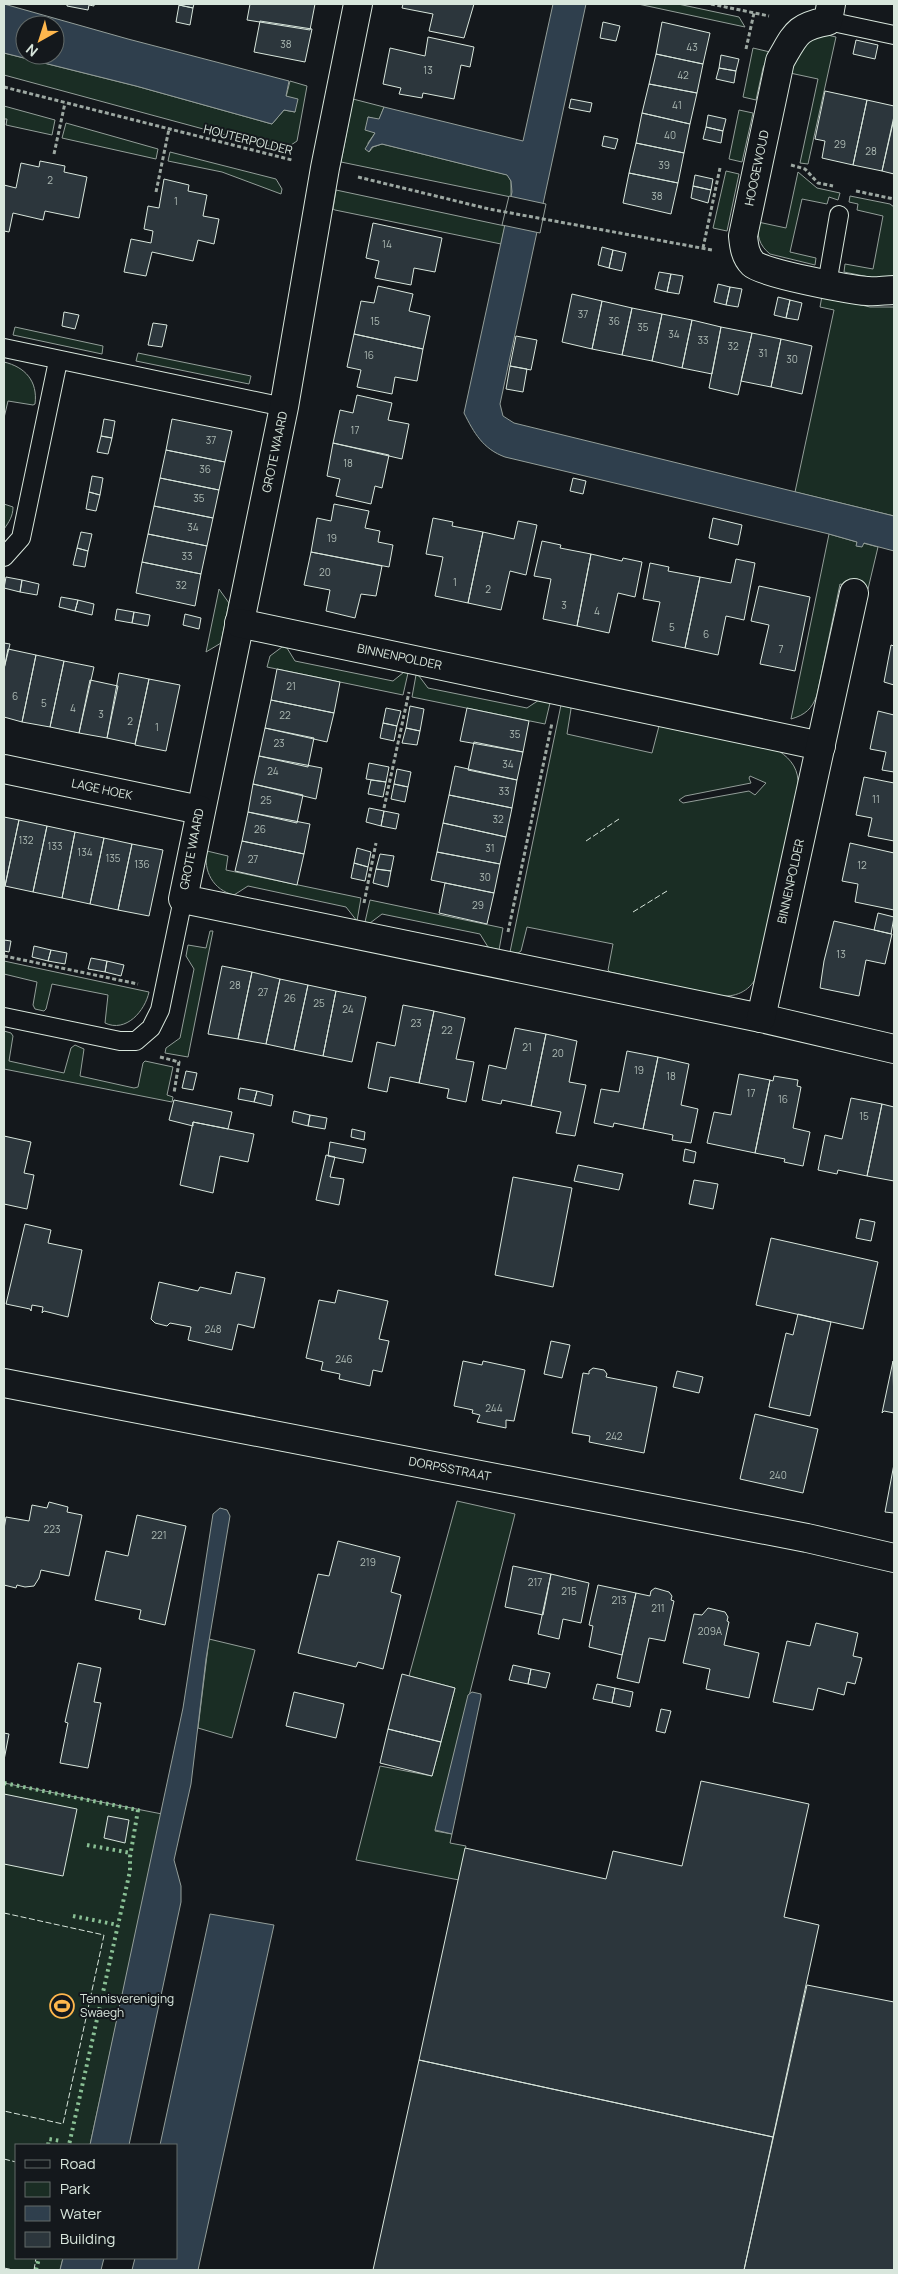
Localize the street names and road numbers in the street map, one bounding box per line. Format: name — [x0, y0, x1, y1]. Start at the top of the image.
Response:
street label: HOUTERPOLDER — [202, 120, 295, 159]
street label: HOOGEWOUD — [740, 128, 773, 207]
street label: GROTE WAARD — [258, 410, 291, 494]
street label: BINNENPOLDER — [356, 639, 444, 674]
street label: LAGE HOEK — [70, 774, 135, 804]
street label: GROTE WAARD — [175, 807, 208, 891]
street label: BINNENPOLDER — [773, 837, 808, 925]
street label: DORPSSTRAAT — [407, 1452, 493, 1485]

